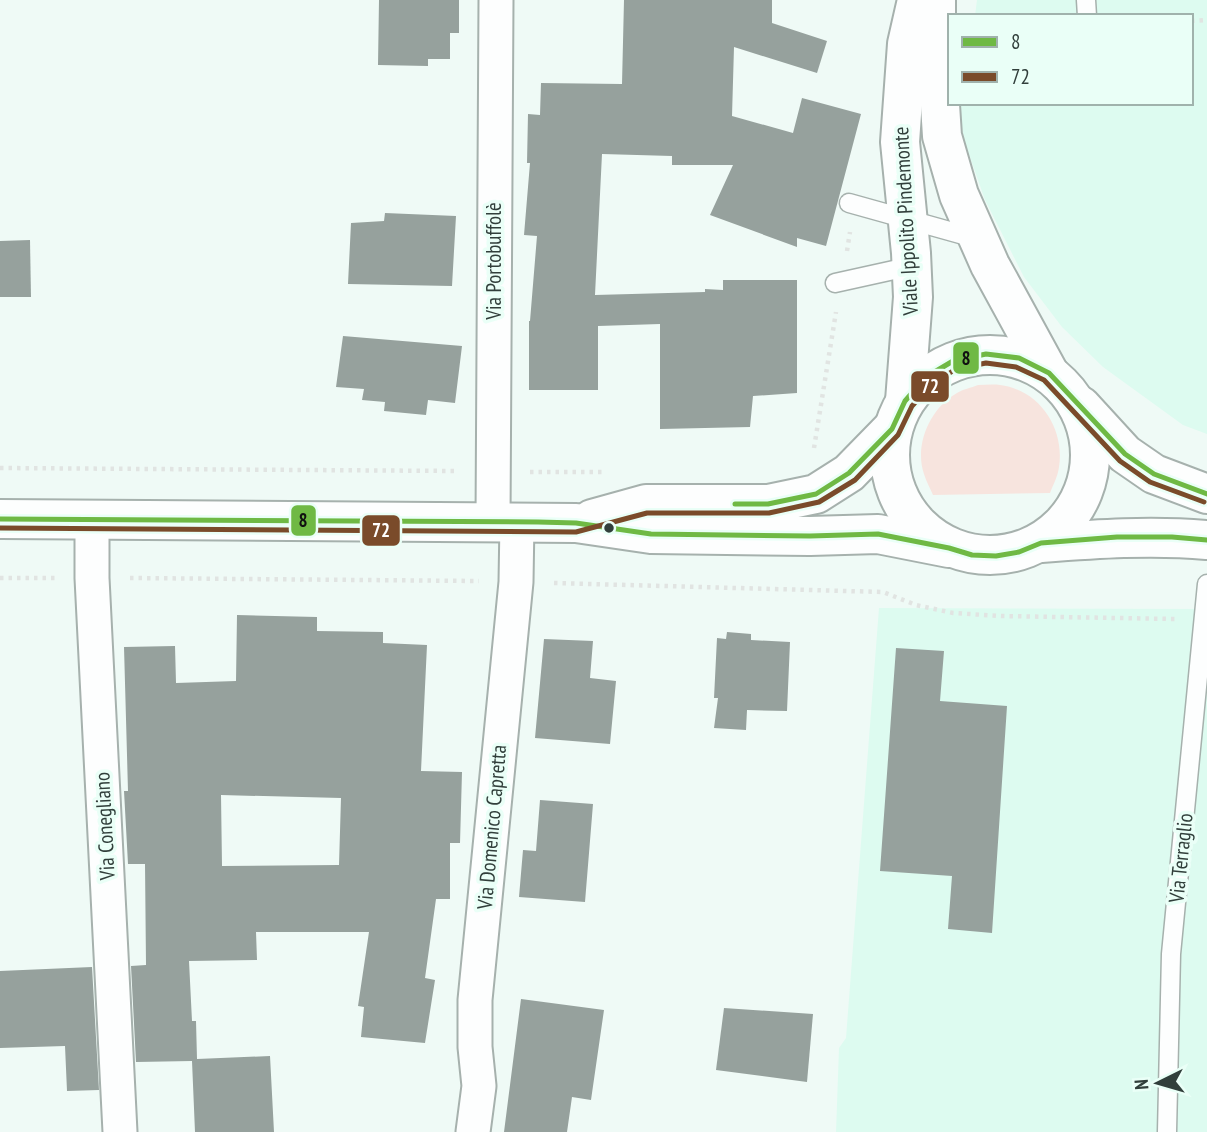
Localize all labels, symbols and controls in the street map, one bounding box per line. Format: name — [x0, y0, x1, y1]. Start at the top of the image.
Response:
legend — [948, 14, 1193, 105]
text: 8 — [1011, 28, 1020, 55]
text: 72 — [1011, 63, 1030, 90]
street label: Viale Ippolito Pindemonte — [887, 126, 924, 317]
street label: Via Portobuffolè — [480, 202, 507, 321]
line badge: 8 — [952, 341, 980, 375]
text: 8 — [961, 346, 971, 370]
line badge: 72 — [910, 370, 950, 403]
text: 72 — [921, 374, 939, 398]
line badge: 8 — [290, 504, 317, 537]
text: 8 — [298, 508, 308, 532]
line badge: 72 — [361, 514, 401, 547]
text: 72 — [372, 518, 390, 542]
unlabelled marker — [602, 521, 616, 535]
street label: Via Domenico Capretta — [471, 743, 512, 911]
street label: Via Conegliano — [88, 771, 121, 882]
street label: Via Terraglio — [1162, 812, 1199, 905]
north arrow — [1123, 1048, 1193, 1118]
text: N — [1129, 1078, 1153, 1091]

